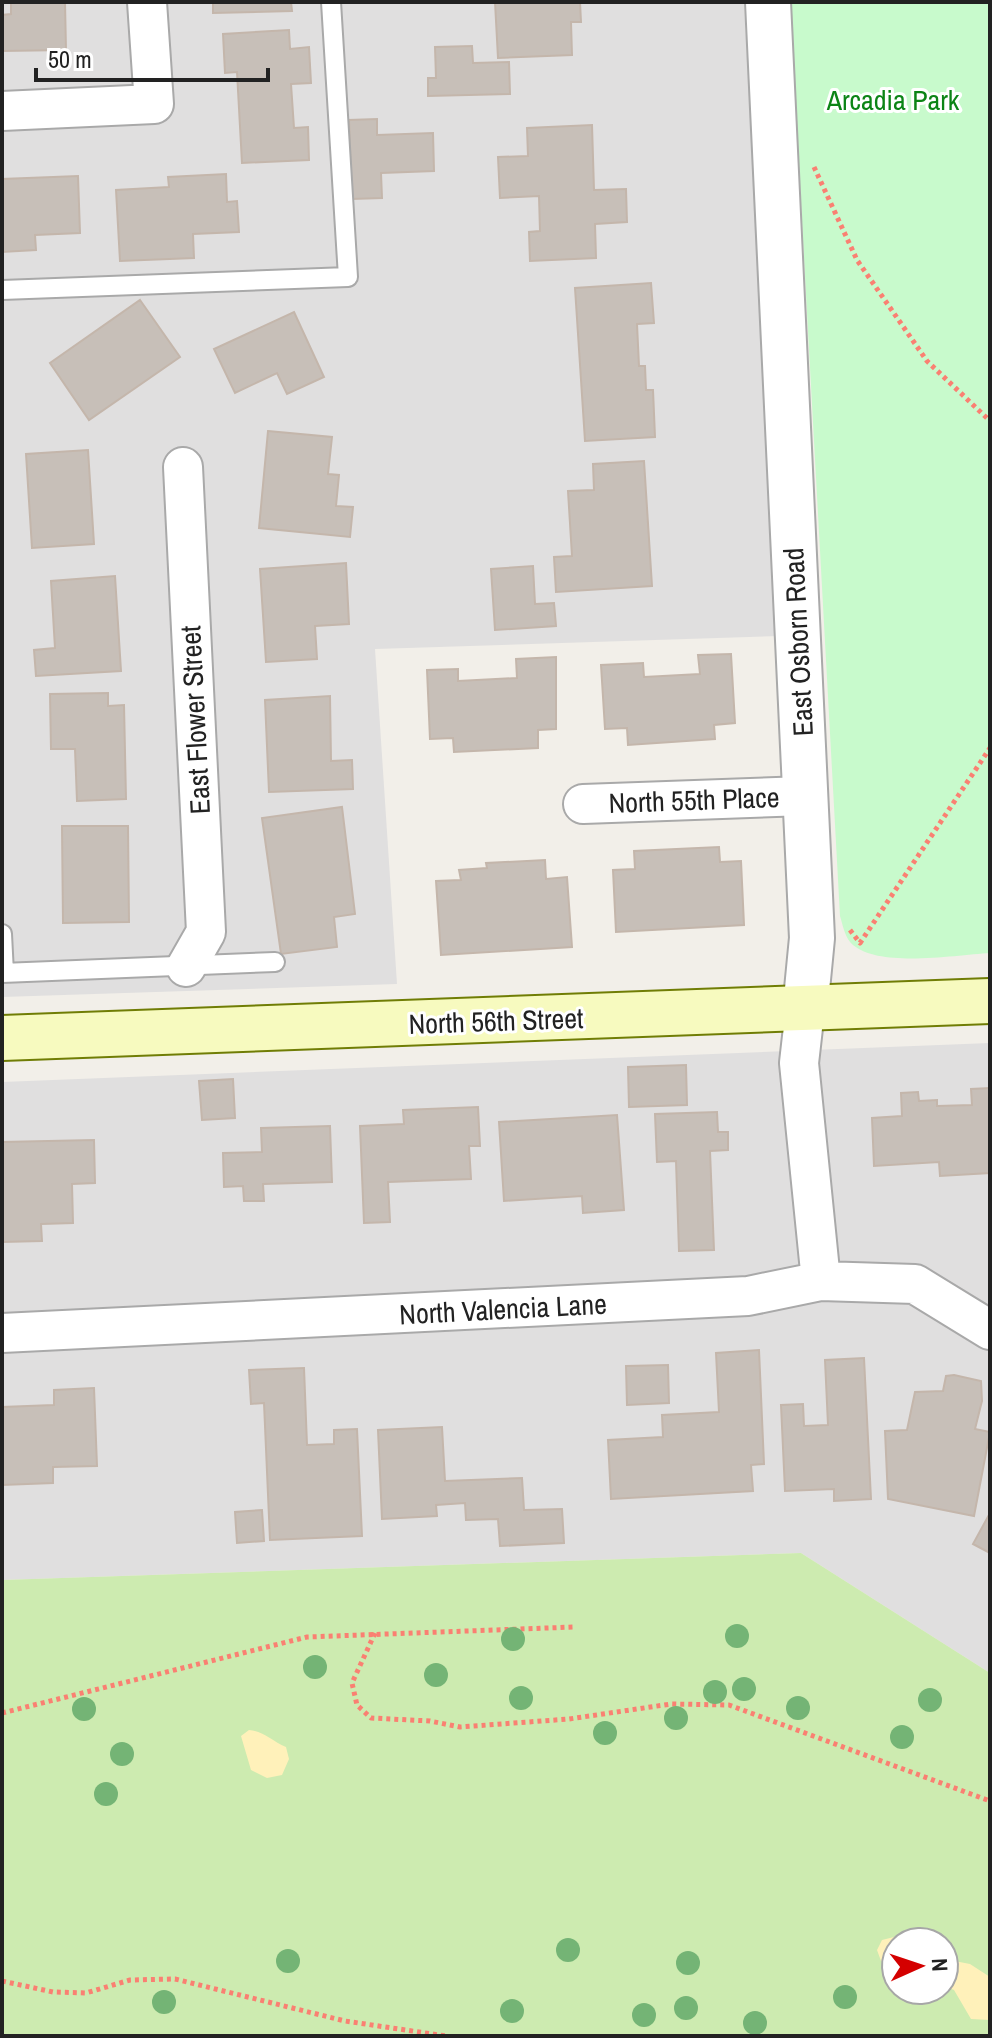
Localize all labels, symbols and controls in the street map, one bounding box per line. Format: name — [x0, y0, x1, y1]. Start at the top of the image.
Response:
scale bar — [36, 32, 268, 82]
text: 50 m — [48, 43, 92, 75]
park label: Arcadia Park — [826, 81, 960, 119]
street label: East Osborn Road — [774, 547, 822, 737]
street label: East Flower Street — [171, 625, 219, 815]
street label: North 55th Place — [608, 778, 780, 822]
street label: North 56th Street — [408, 999, 584, 1043]
street label: North Valencia Lane — [398, 1285, 608, 1333]
north arrow — [880, 1926, 960, 2006]
text: N — [925, 1958, 955, 1972]

